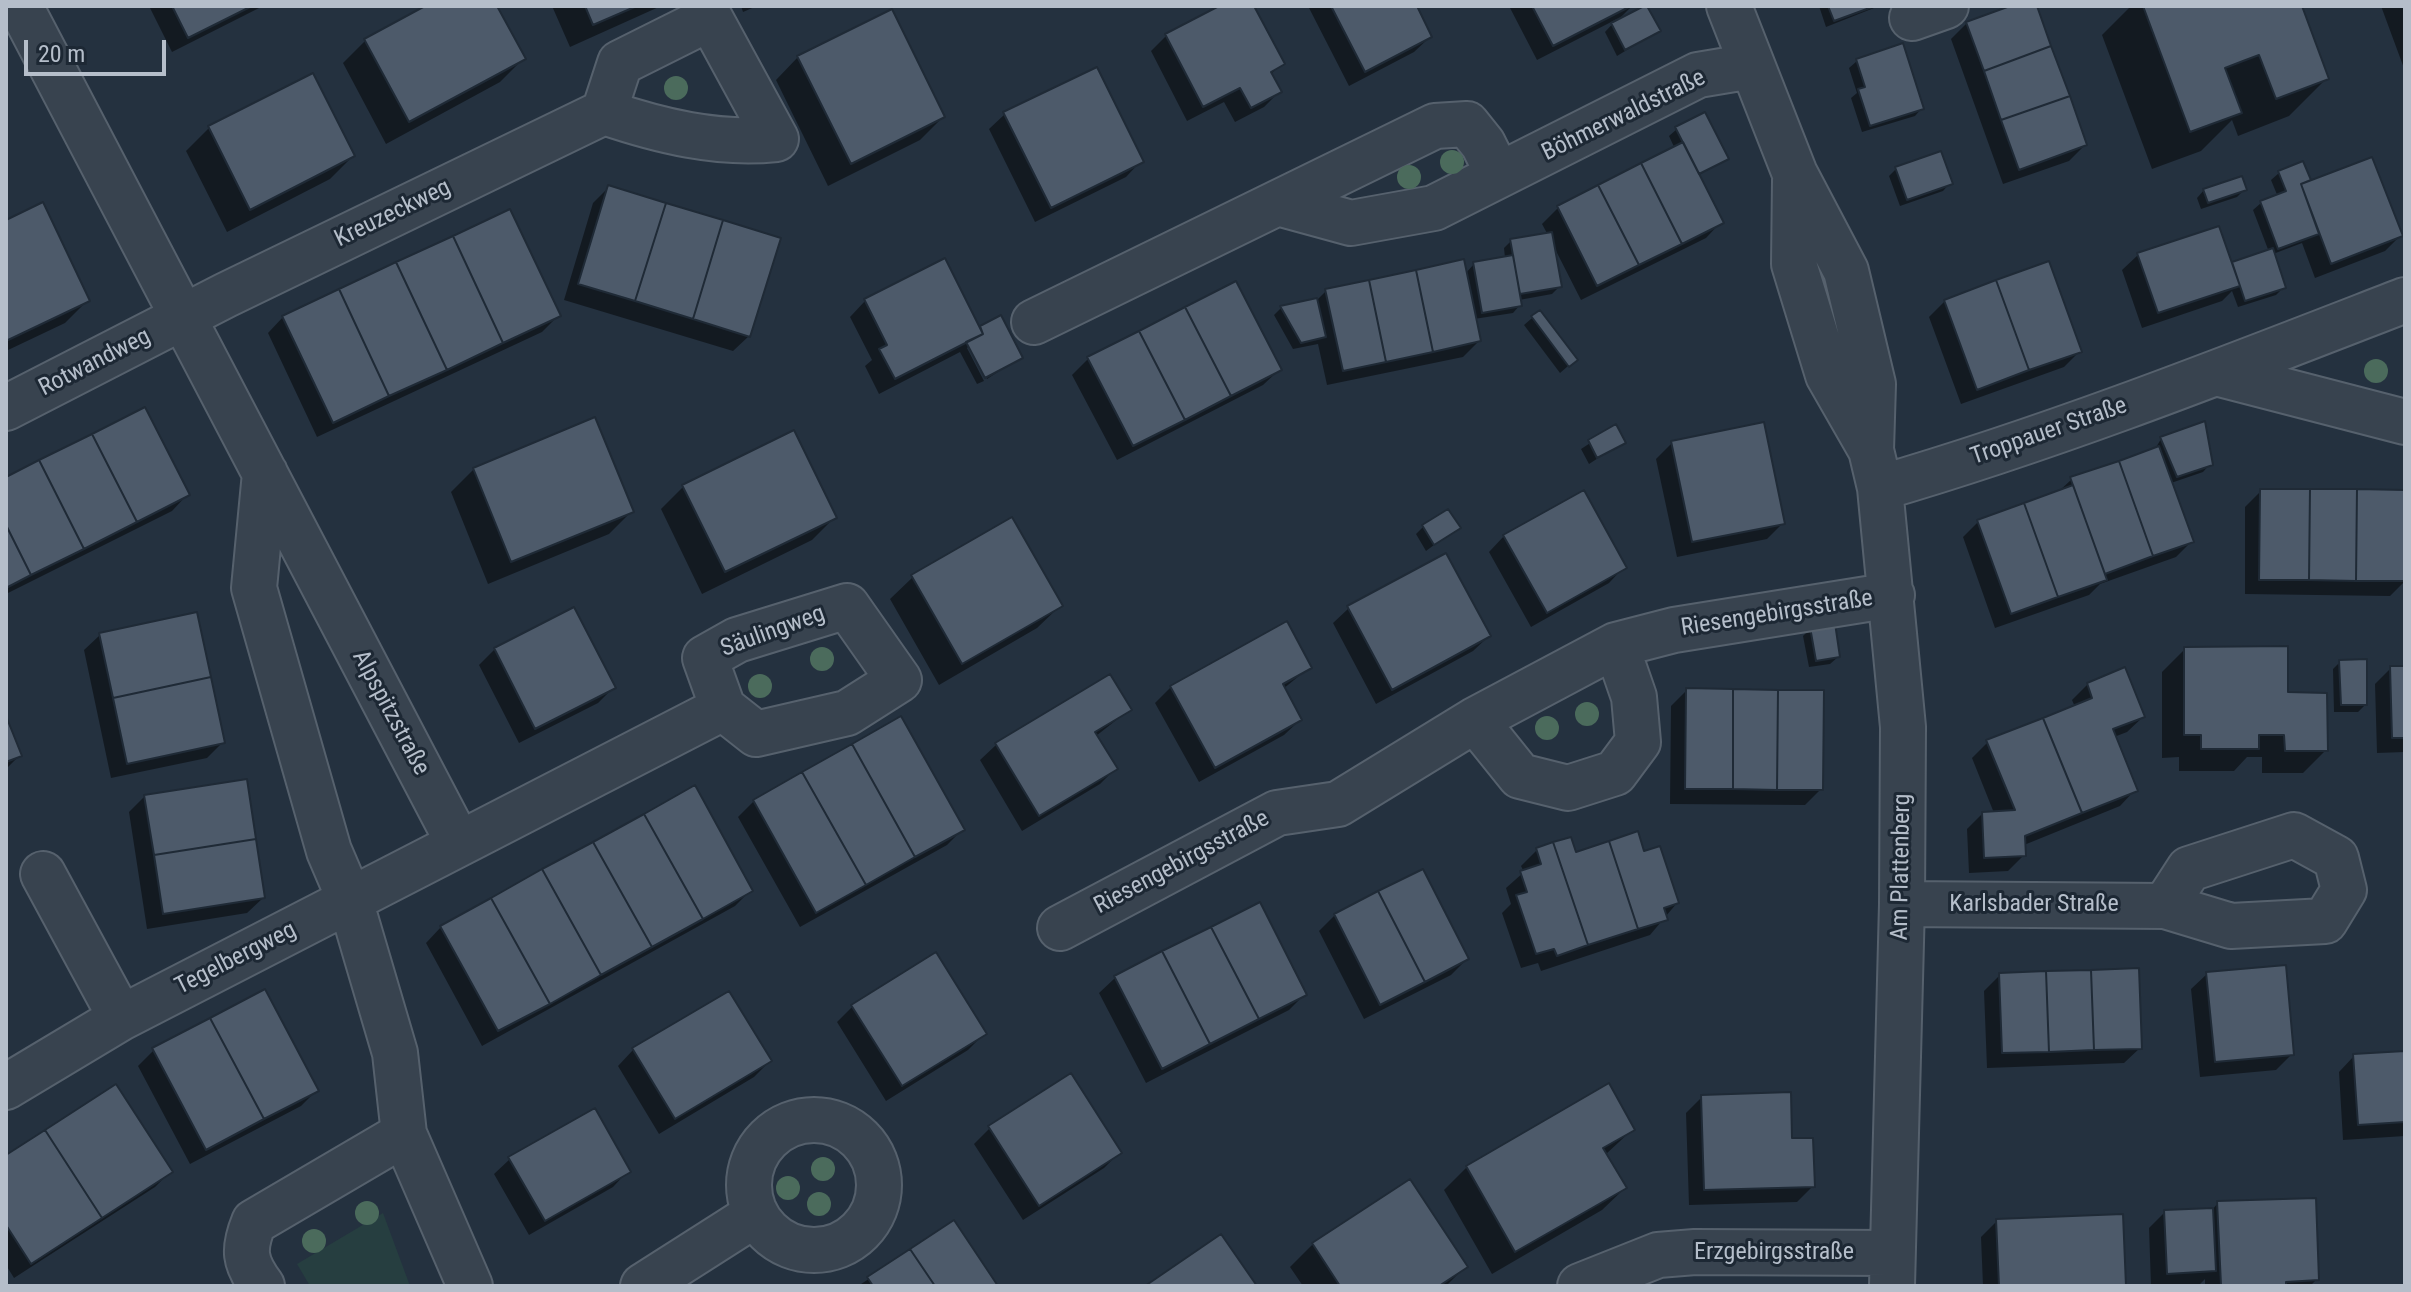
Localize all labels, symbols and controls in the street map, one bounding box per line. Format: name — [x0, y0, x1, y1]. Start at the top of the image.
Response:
scale bar — [28, 24, 170, 74]
text: 20 m — [38, 40, 85, 68]
street label: Böhmerwaldstraße — [1538, 64, 1710, 168]
street label: Kreuzeckweg — [330, 174, 456, 254]
street label: Rotwandweg — [34, 323, 156, 403]
street label: Troppauer Straße — [1967, 392, 2131, 472]
street label: Riesengebirgsstraße — [1679, 585, 1875, 643]
street label: Säulingweg — [717, 600, 829, 664]
street label: Alpspitzstraße — [345, 646, 435, 780]
street label: Am Plattenberg — [1886, 793, 1918, 941]
street label: Riesengebirgsstraße — [1090, 805, 1274, 921]
street label: Karlsbader Straße — [1949, 891, 2119, 919]
street label: Tegelbergweg — [171, 916, 301, 1002]
street label: Erzgebirgsstraße — [1694, 1239, 1854, 1267]

